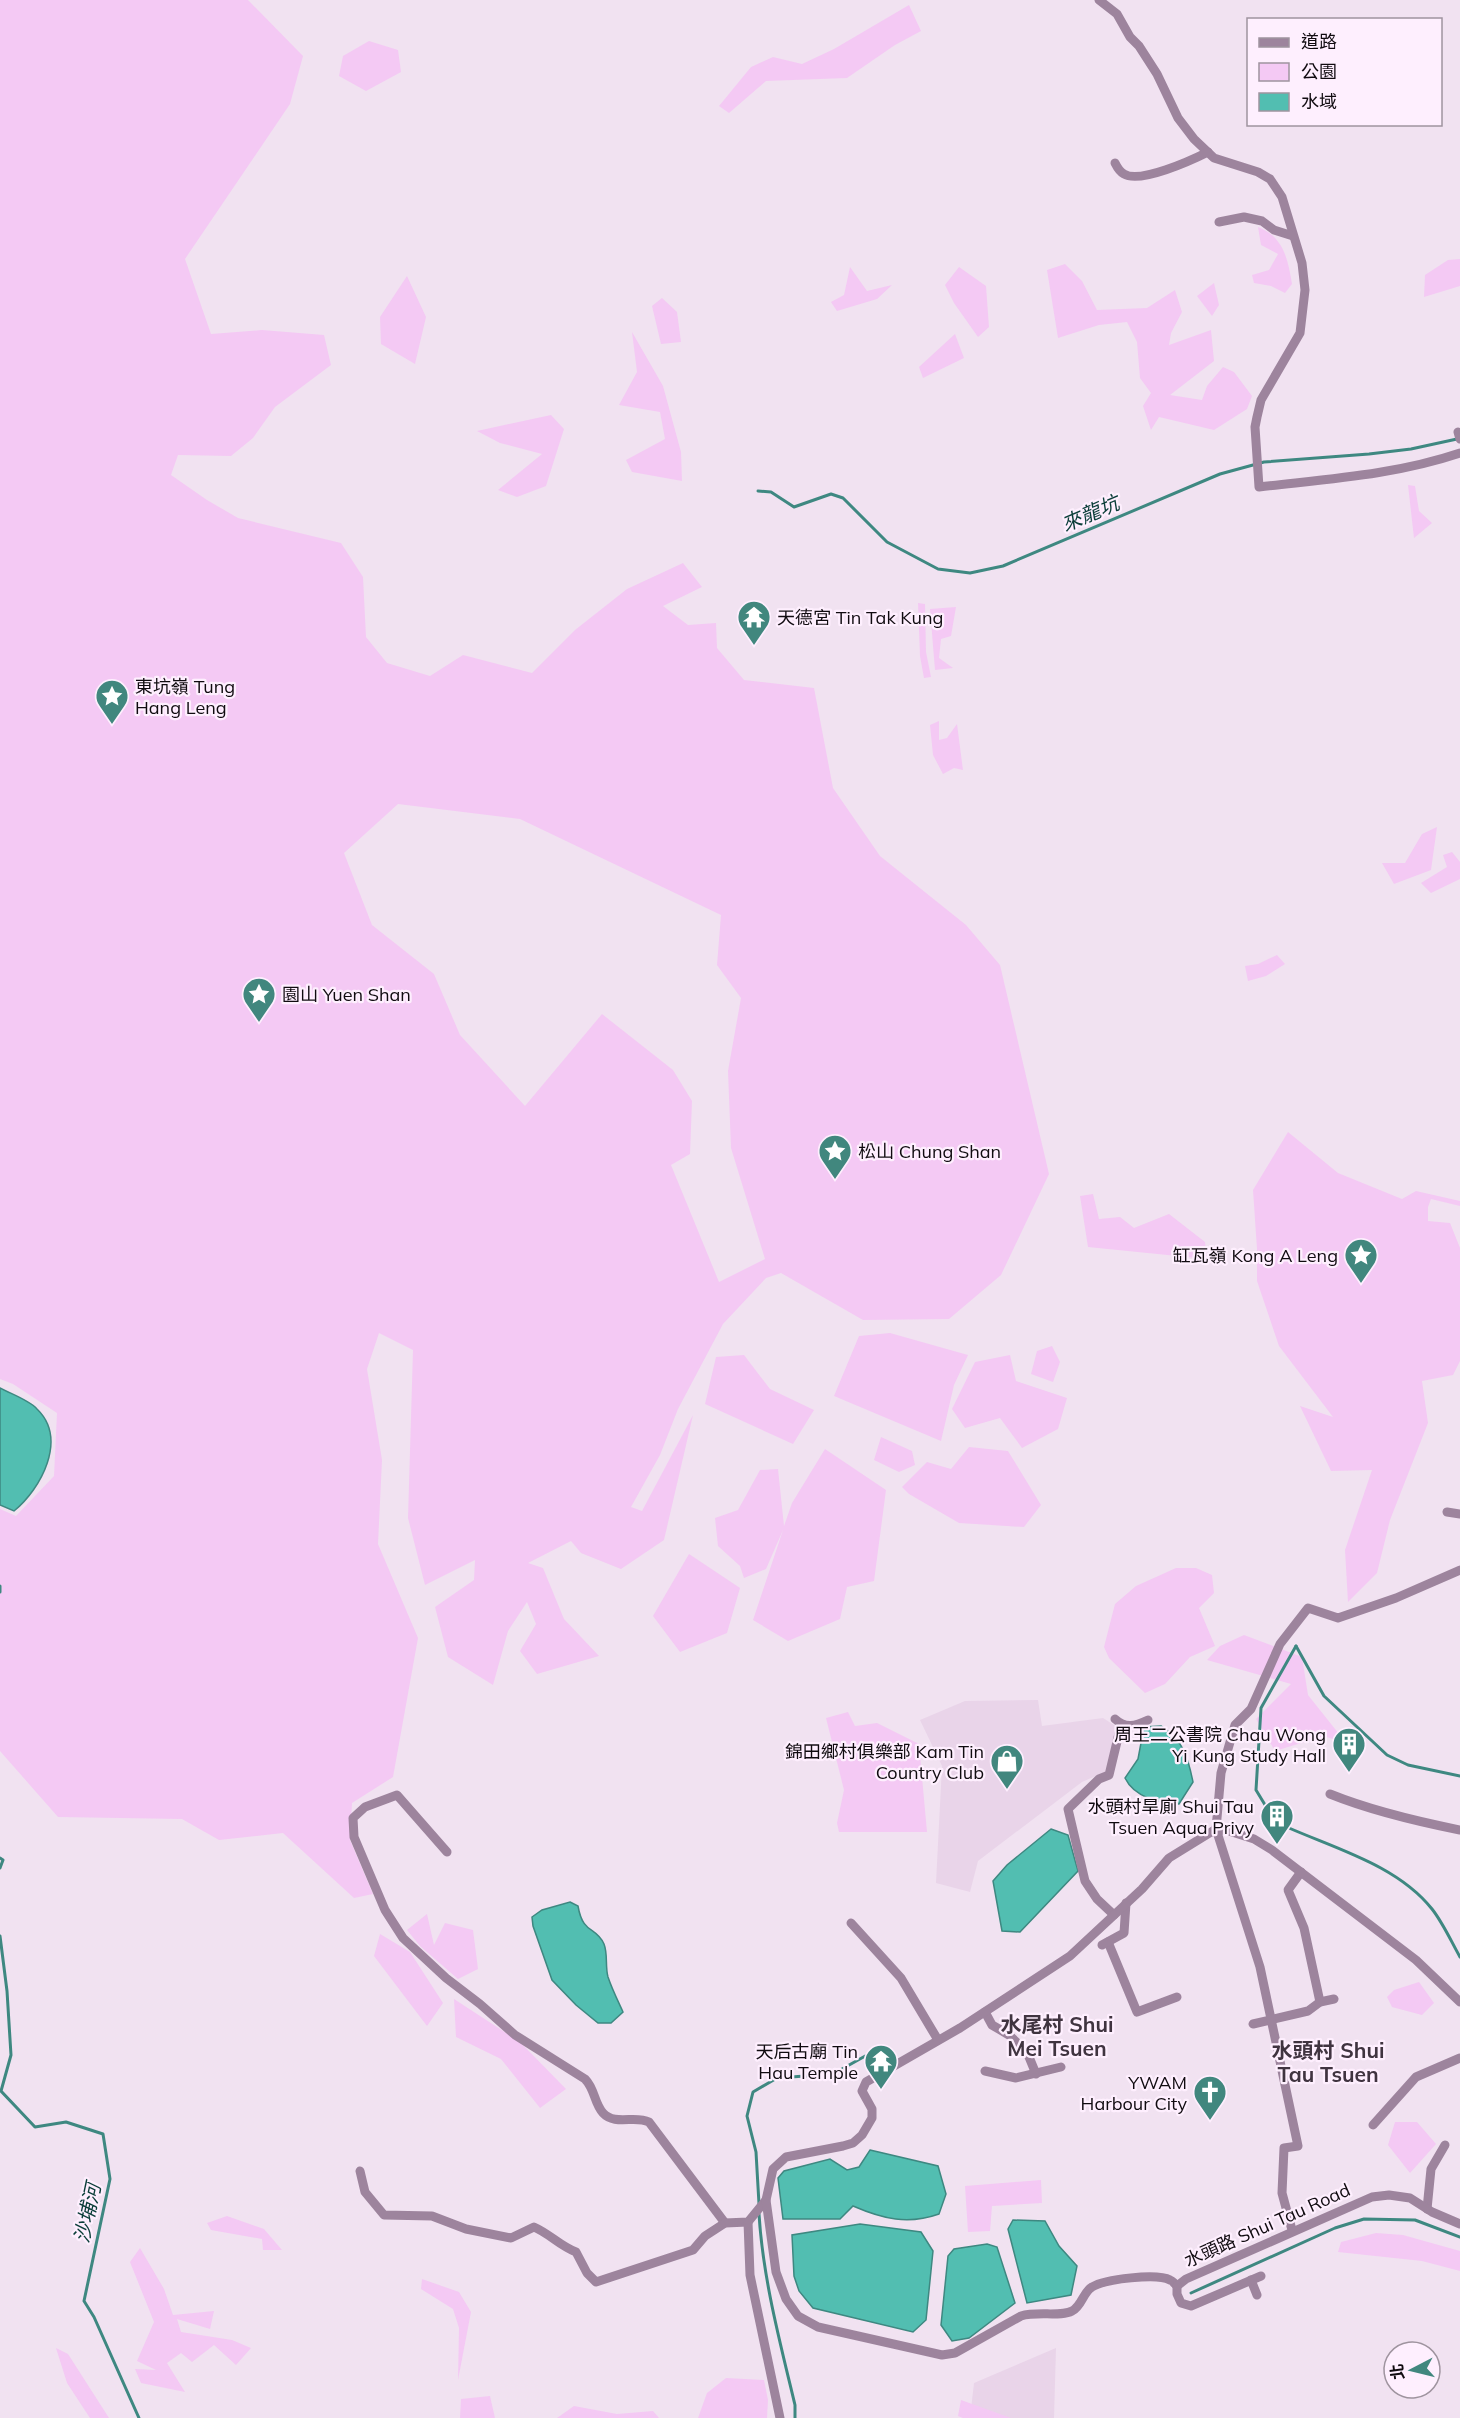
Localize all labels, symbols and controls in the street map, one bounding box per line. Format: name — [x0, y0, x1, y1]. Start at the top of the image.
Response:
legend — [1247, 18, 1442, 126]
text: 道路 — [1301, 30, 1337, 53]
text: 公園 — [1301, 60, 1337, 83]
text: 水域 — [1301, 90, 1337, 113]
water label: 來龍坑 — [1058, 489, 1125, 536]
temple icon: 天德宮 Tin Tak Kung — [736, 599, 772, 646]
place label: 天德宮 Tin Tak Kung — [777, 606, 943, 629]
place label: 東坑嶺 Tung Hang Leng — [135, 675, 235, 719]
place icon: 東坑嶺 Tung Hang Leng — [94, 678, 130, 725]
place icon: 園山 Yuen Shan — [241, 976, 277, 1023]
place label: 園山 Yuen Shan — [282, 983, 411, 1006]
place icon: 松山 Chung Shan — [817, 1133, 853, 1180]
place label: 松山 Chung Shan — [858, 1140, 1001, 1163]
place icon: 缸瓦嶺 Kong A Leng — [1343, 1237, 1379, 1284]
place label: 缸瓦嶺 Kong A Leng — [1173, 1244, 1338, 1267]
place label: 周王二公書院 Chau Wong Yi Kung Study Hall — [1114, 1723, 1326, 1767]
building icon: 周王二公書院 Chau Wong Yi Kung Study Hall — [1331, 1726, 1367, 1773]
place label: 錦田鄉村俱樂部 Kam Tin Country Club — [785, 1740, 984, 1784]
shop icon: 錦田鄉村俱樂部 Kam Tin Country Club — [989, 1743, 1025, 1790]
place label: 水頭村旱廁 Shui Tau Tsuen Aqua Privy — [1087, 1795, 1254, 1839]
building icon: 水頭村旱廁 Shui Tau Tsuen Aqua Privy — [1259, 1798, 1295, 1845]
district label: 水尾村 Shui Mei Tsuen — [1001, 2011, 1113, 2061]
district label: 水頭村 Shui Tau Tsuen — [1272, 2037, 1384, 2087]
place label: 天后古廟 Tin Hau Temple — [756, 2040, 858, 2084]
temple icon: 天后古廟 Tin Hau Temple — [863, 2043, 899, 2090]
place label: YWAM Harbour City — [1081, 2071, 1187, 2115]
church icon: YWAM Harbour City — [1192, 2074, 1228, 2121]
water label: 沙埔河 — [69, 2177, 106, 2245]
street label: 水頭路 Shui Tau Road — [1180, 2178, 1354, 2272]
north arrow — [1382, 2340, 1442, 2400]
text: 北 — [1386, 2363, 1408, 2381]

